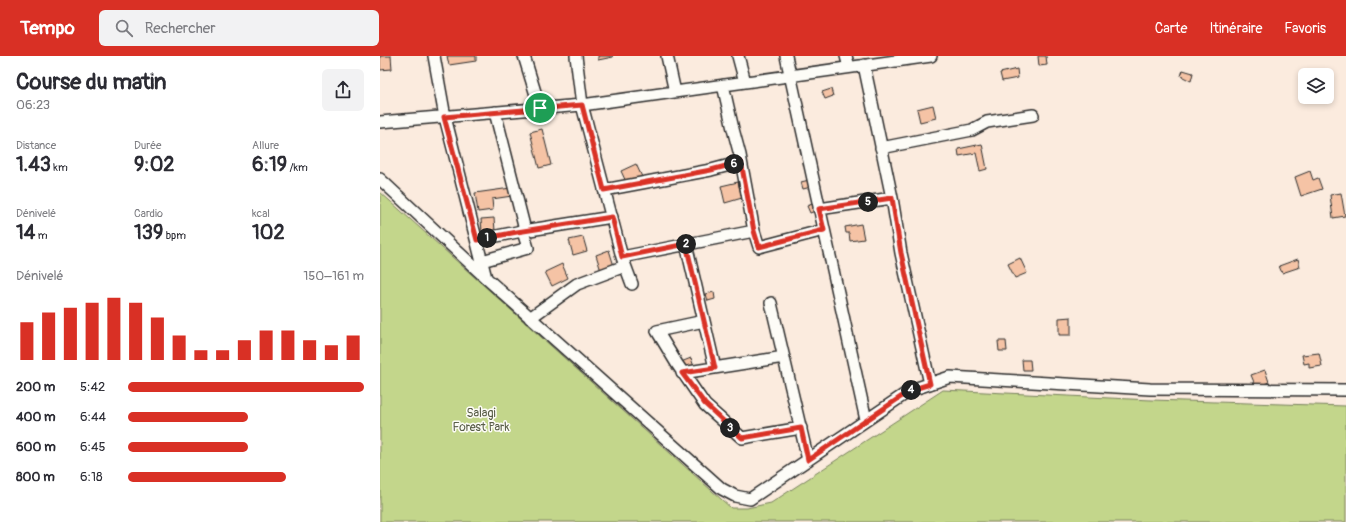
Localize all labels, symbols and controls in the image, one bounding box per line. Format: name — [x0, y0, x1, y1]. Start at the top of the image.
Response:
search box — [99, 10, 379, 46]
text: Tempo — [20, 16, 75, 40]
icon: search — [113, 17, 135, 39]
text: Rechercher — [145, 19, 216, 38]
text: Carte — [1155, 20, 1187, 37]
text: Itinéraire — [1209, 20, 1262, 37]
text: Favoris — [1284, 20, 1326, 37]
text: Course du matin — [16, 68, 167, 96]
map controls — [1298, 68, 1334, 104]
button: layers — [1298, 68, 1334, 104]
button: share — [322, 69, 364, 111]
pin — [523, 91, 557, 125]
text: 06:23 — [16, 97, 50, 113]
icon: arrive — [529, 97, 551, 119]
text: Distance — [16, 139, 56, 152]
text: Durée — [134, 139, 161, 152]
text: Allure — [252, 139, 279, 152]
text: 1.43 — [16, 152, 51, 177]
text: 9:02 — [134, 152, 174, 177]
text: 6:19 — [252, 152, 287, 177]
pin: 6 — [724, 154, 744, 174]
text: 6 — [731, 157, 737, 170]
text: km — [51, 161, 68, 174]
text: /km — [287, 161, 308, 174]
pin: 5 — [858, 192, 878, 212]
text: 5 — [865, 195, 871, 208]
text: Dénivelé — [16, 207, 56, 220]
text: Cardio — [134, 207, 163, 220]
text: kcal — [252, 207, 270, 220]
text: 14 — [16, 220, 35, 245]
text: 139 — [134, 220, 163, 245]
text: 102 — [252, 220, 285, 245]
pin: 1 — [477, 228, 497, 248]
text: m — [35, 229, 48, 242]
text: bpm — [163, 229, 186, 242]
text: 1 — [485, 231, 489, 244]
pin: 2 — [676, 234, 696, 254]
text: 2 — [683, 237, 689, 250]
text: Dénivelé — [16, 268, 63, 284]
text: 150–161 m — [303, 268, 364, 284]
text: 200 m — [16, 379, 55, 395]
text: 5:42 — [80, 379, 105, 395]
pin: 4 — [901, 380, 921, 400]
text: 4 — [908, 383, 914, 396]
park label: Salagi Forest Park — [453, 406, 509, 435]
text: 400 m — [16, 409, 56, 425]
text: 6:44 — [80, 409, 106, 425]
pin: 3 — [720, 418, 740, 438]
text: 3 — [727, 421, 733, 434]
text: 600 m — [16, 439, 56, 455]
text: 6:45 — [80, 439, 106, 455]
text: 800 m — [16, 469, 55, 485]
text: 6:18 — [80, 469, 103, 485]

